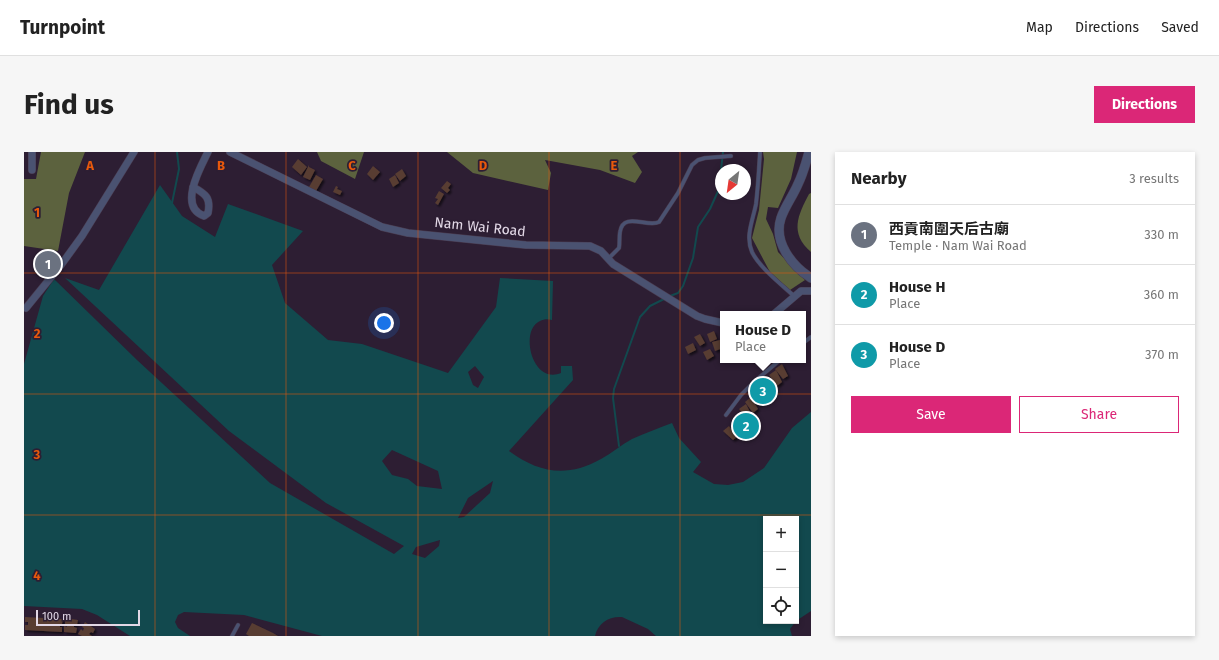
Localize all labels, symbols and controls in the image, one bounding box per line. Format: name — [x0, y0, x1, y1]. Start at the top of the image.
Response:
text: Turnpoint — [20, 16, 105, 39]
text: Map — [1026, 19, 1053, 36]
text: Directions — [1075, 19, 1139, 36]
text: Saved — [1161, 19, 1199, 36]
button: Directions — [1094, 86, 1195, 123]
text: Find us — [24, 88, 114, 121]
text: A — [85, 158, 94, 173]
text: B — [217, 158, 225, 173]
text: C — [348, 158, 356, 173]
text: D — [479, 158, 488, 173]
text: E — [611, 158, 618, 173]
north arrow — [715, 164, 751, 200]
text: Nearby — [851, 168, 906, 189]
text: 3 results — [1129, 171, 1179, 186]
text: 1 — [34, 205, 40, 220]
street label: Nam Wai Road — [434, 214, 526, 240]
text: 西貢南圍天后古廟 — [889, 220, 1009, 238]
text: 1 — [861, 227, 867, 242]
text: 330 m — [1144, 227, 1179, 242]
text: Temple · Nam Wai Road — [889, 238, 1027, 253]
pin: 1 — [35, 249, 61, 279]
text: House H — [889, 278, 945, 296]
text: 2 — [861, 287, 867, 302]
text: 360 m — [1144, 287, 1179, 302]
text: Place — [889, 296, 920, 311]
popup — [720, 311, 806, 363]
your location — [374, 313, 394, 333]
text: House D — [735, 321, 791, 339]
text: 2 — [34, 326, 41, 341]
text: House D — [889, 338, 945, 356]
text: Place — [735, 339, 766, 354]
text: 3 — [861, 347, 867, 362]
text: 370 m — [1145, 347, 1179, 362]
text: Place — [889, 356, 920, 371]
pin: 3 — [750, 376, 776, 406]
button: Save — [851, 396, 1011, 433]
button: Share — [1019, 396, 1179, 433]
pin: 2 — [733, 411, 759, 441]
text: 3 — [33, 447, 41, 462]
map controls — [763, 516, 799, 624]
button: + — [763, 516, 799, 552]
button: − — [763, 552, 799, 588]
text: 4 — [33, 568, 41, 583]
button: locate — [763, 588, 799, 624]
scale bar — [36, 608, 140, 627]
text: 100 m — [42, 610, 71, 623]

